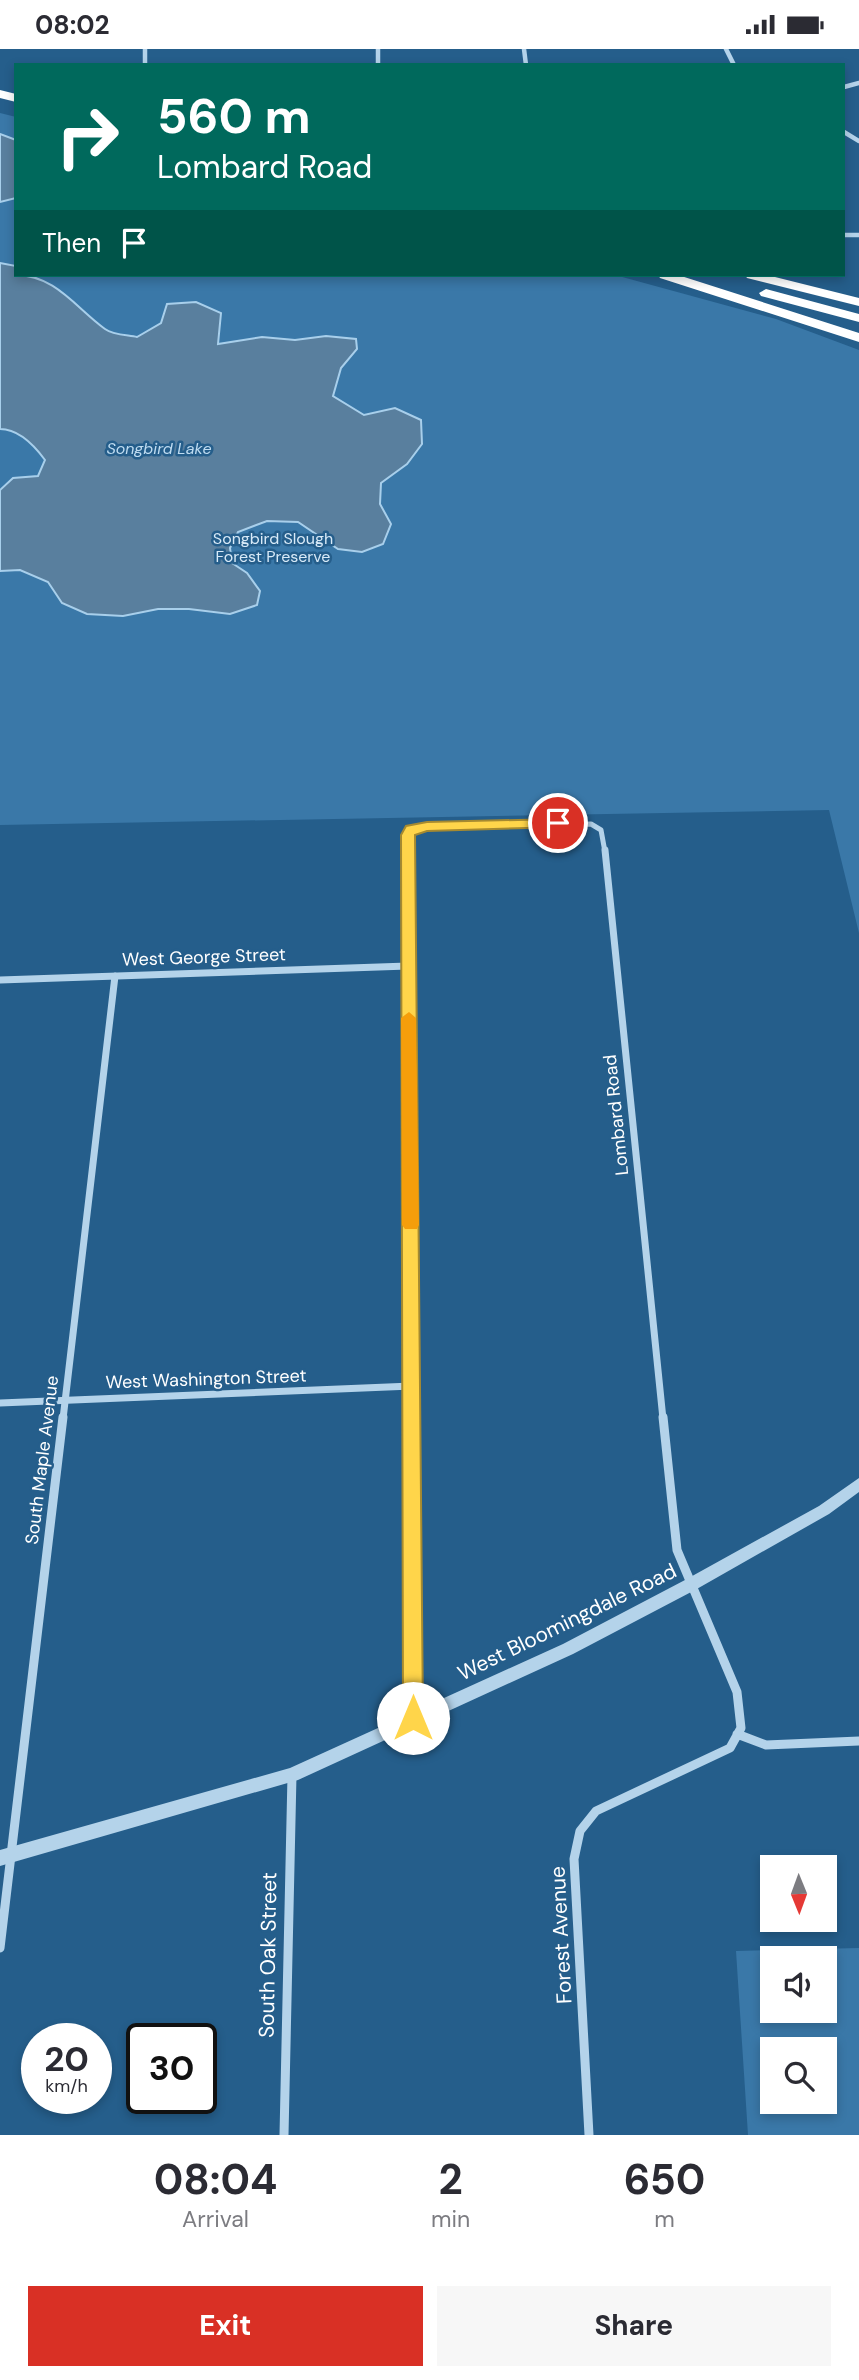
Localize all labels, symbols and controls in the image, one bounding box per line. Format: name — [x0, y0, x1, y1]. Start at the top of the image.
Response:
text: 08:02 — [35, 8, 110, 42]
text: 560 m — [157, 84, 311, 148]
icon: right — [42, 91, 133, 182]
text: Lombard Road — [157, 146, 372, 188]
icon: arrive — [115, 224, 153, 262]
text: Then — [42, 226, 101, 260]
water label: Songbird Lake — [106, 438, 212, 459]
park label: Songbird Slough Forest Preserve — [213, 528, 333, 567]
pin — [528, 793, 588, 853]
icon: arrive — [539, 804, 577, 842]
street label: West George Street — [122, 942, 286, 972]
street label: Lombard Road — [598, 1053, 634, 1177]
street label: West Washington Street — [105, 1363, 307, 1395]
street label: South Maple Avenue — [20, 1374, 64, 1546]
street label: West Bloomingdale Road — [453, 1557, 681, 1687]
position arrow — [376, 1681, 450, 1755]
north arrow — [760, 1855, 836, 1932]
map controls — [760, 1855, 837, 2114]
street label: Forest Avenue — [543, 1865, 579, 2005]
street label: South Oak Street — [253, 1872, 283, 2038]
button: sound — [760, 1946, 837, 2023]
speed limit sign: 30 — [126, 2023, 217, 2114]
text: 20 — [44, 2036, 89, 2082]
button: search — [760, 2037, 837, 2114]
text: km/h — [45, 2074, 88, 2098]
text: 08:04 — [154, 2152, 277, 2207]
text: 2 — [438, 2152, 463, 2207]
text: 650 — [624, 2152, 705, 2207]
text: Arrival — [182, 2204, 249, 2234]
text: min — [431, 2204, 470, 2234]
text: m — [654, 2204, 675, 2234]
button: Exit — [28, 2286, 423, 2366]
button: Share — [437, 2286, 831, 2366]

